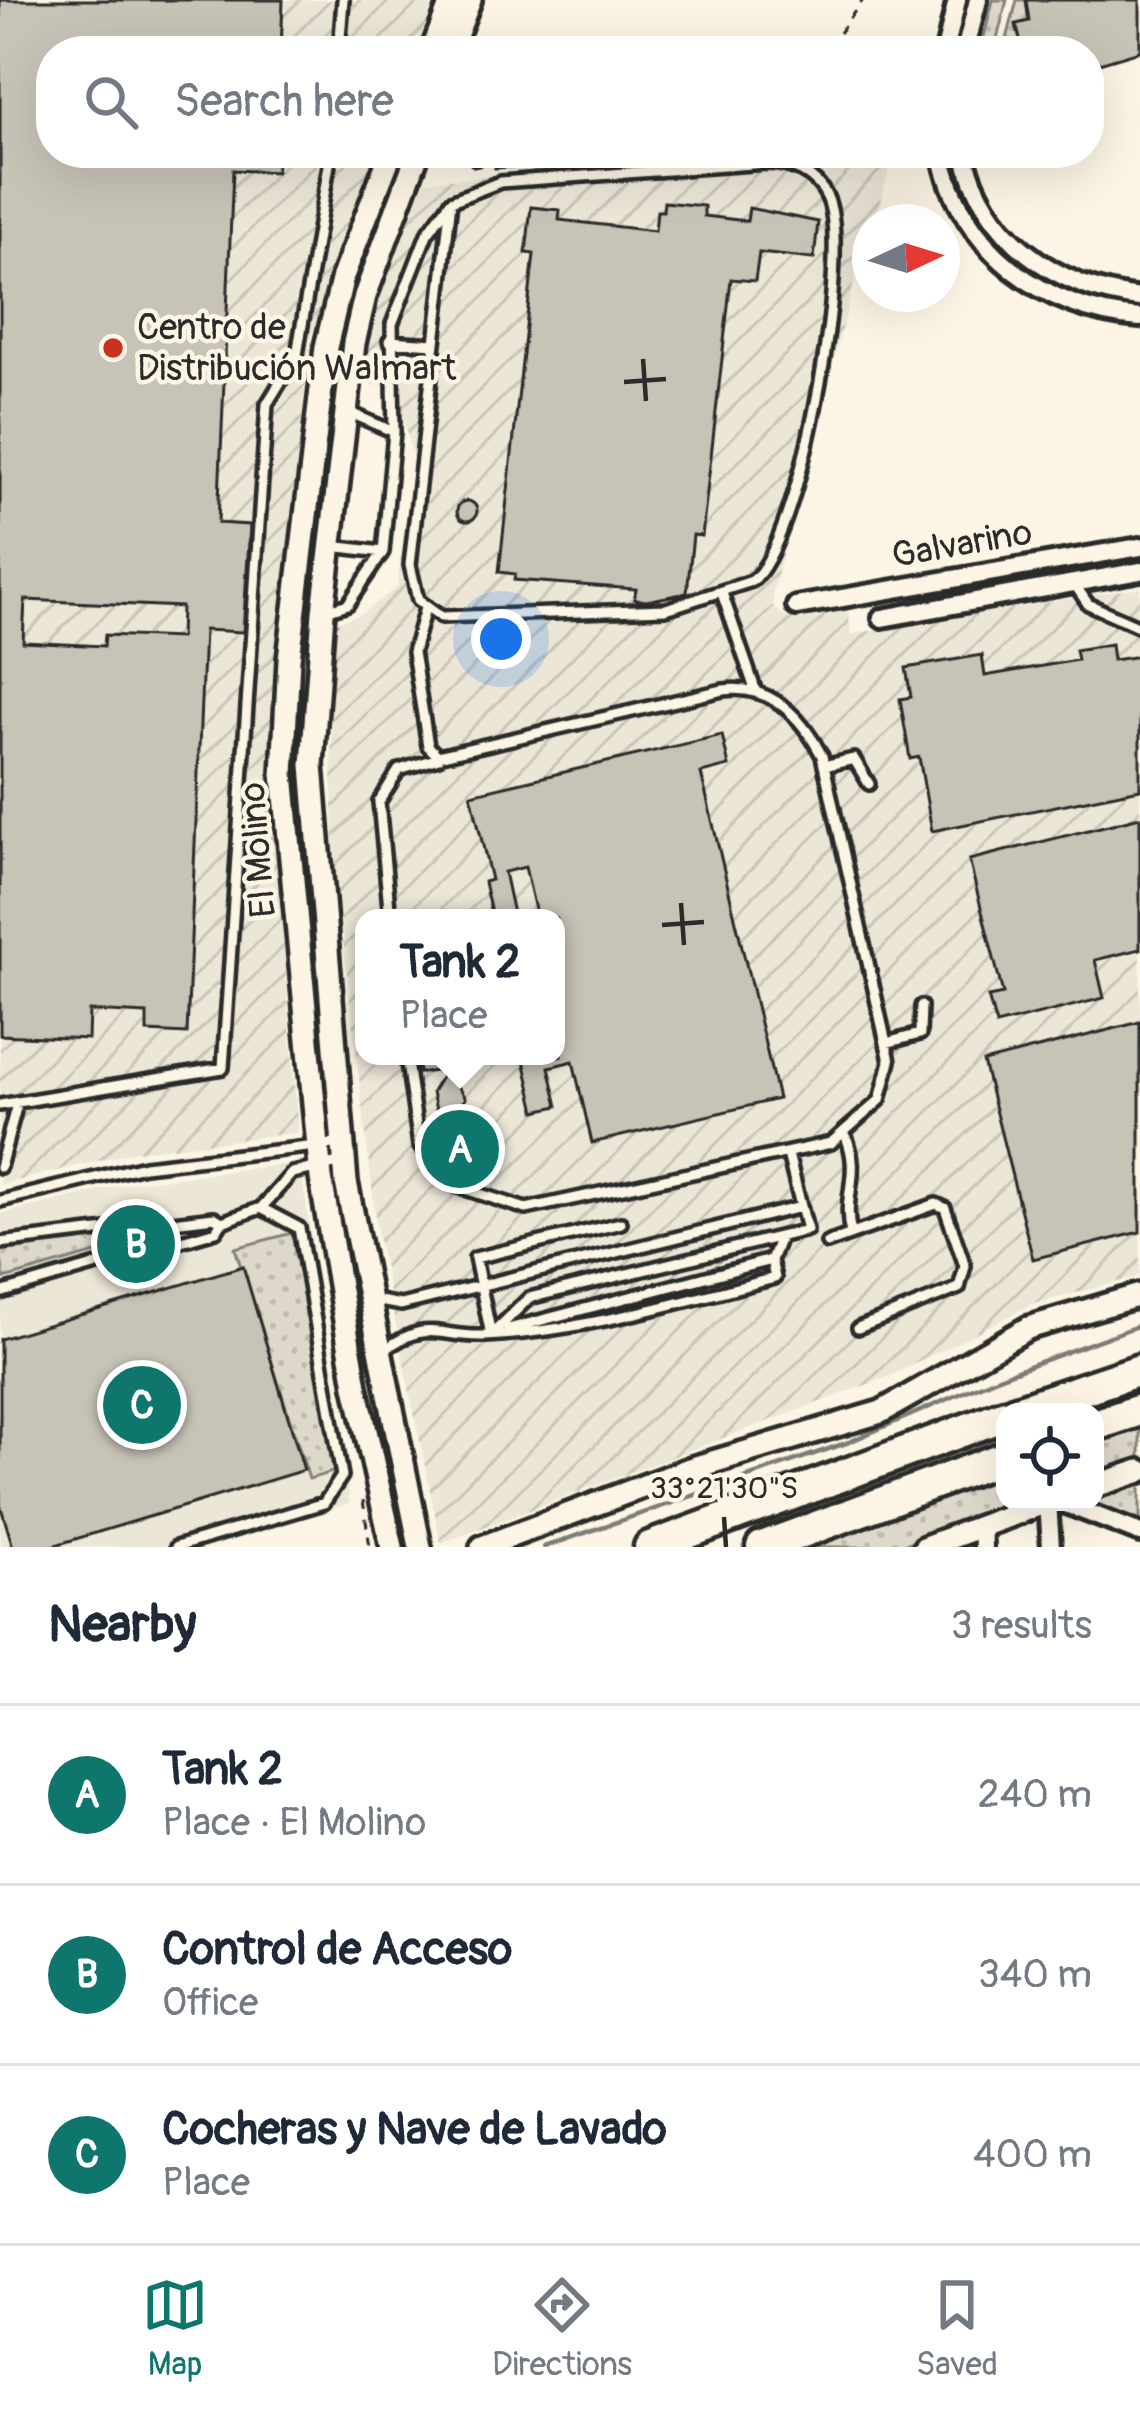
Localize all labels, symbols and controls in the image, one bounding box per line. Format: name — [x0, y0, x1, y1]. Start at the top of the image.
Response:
search box — [36, 36, 1104, 168]
icon: search — [78, 69, 144, 135]
text: Search here — [174, 74, 394, 130]
north arrow — [852, 204, 960, 312]
place label: Centro de Distribución Walmart — [137, 305, 457, 391]
marker: Centro de Distribución Walmart — [100, 335, 126, 361]
street label: Galvarino — [888, 510, 1036, 578]
your location — [471, 609, 531, 669]
street label: El Molino — [230, 781, 286, 919]
popup — [355, 909, 565, 1065]
text: Tank 2 — [399, 935, 521, 991]
text: Place — [399, 991, 487, 1040]
pin: A — [421, 1104, 499, 1194]
pin: B — [97, 1199, 175, 1289]
pin: C — [103, 1360, 181, 1450]
map controls — [996, 1403, 1104, 1511]
button: locate — [996, 1403, 1104, 1511]
text: 33°21'30"S — [650, 1470, 798, 1507]
text: Nearby — [48, 1593, 196, 1657]
text: 3 results — [951, 1601, 1092, 1650]
text: Tank 2 — [162, 1742, 283, 1798]
text: A — [74, 1770, 100, 1819]
text: 240 m — [978, 1770, 1092, 1819]
text: Place · El Molino — [162, 1798, 426, 1847]
text: Control de Acceso — [162, 1922, 512, 1978]
text: B — [76, 1950, 98, 1999]
text: 340 m — [978, 1950, 1092, 1999]
text: Office — [162, 1978, 258, 2027]
text: Cocheras y Nave de Lavado — [162, 2102, 667, 2158]
text: C — [75, 2130, 99, 2179]
text: 400 m — [973, 2130, 1092, 2179]
text: Place — [162, 2158, 250, 2207]
tab: Map — [142, 2272, 208, 2385]
tab: Directions — [492, 2272, 632, 2385]
tab: Saved — [916, 2272, 998, 2385]

